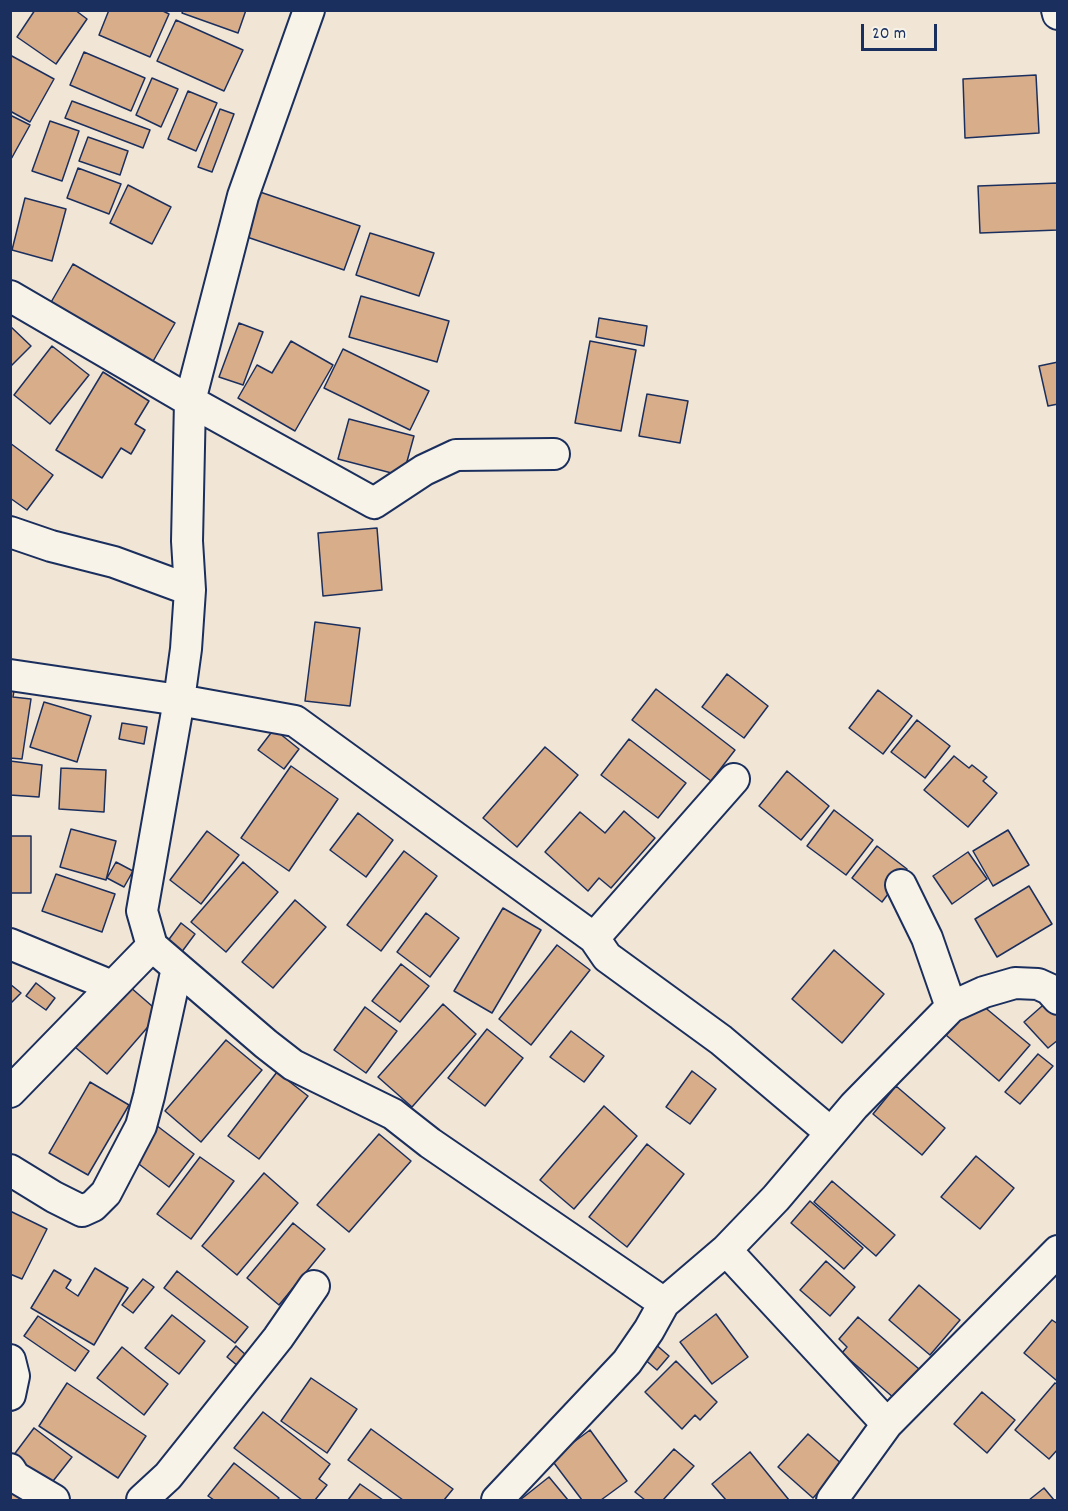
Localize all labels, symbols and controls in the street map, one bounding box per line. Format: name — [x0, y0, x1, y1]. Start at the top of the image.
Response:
scale bar — [864, 12, 940, 50]
text: 20 m — [872, 22, 906, 47]

